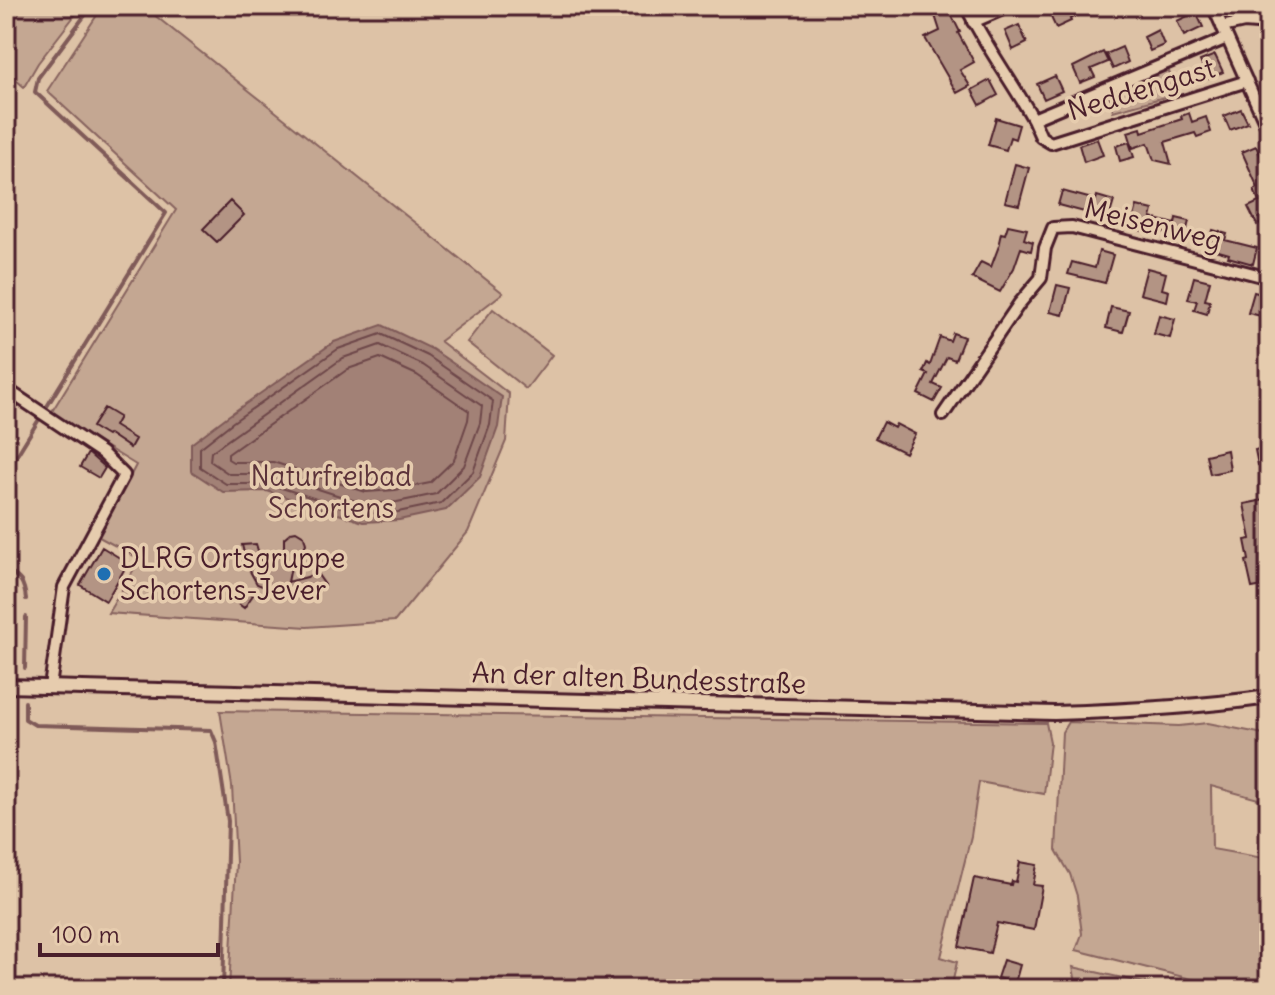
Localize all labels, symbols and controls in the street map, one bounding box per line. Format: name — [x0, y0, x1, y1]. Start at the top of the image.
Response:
street label: Neddengast — [1063, 50, 1219, 128]
street label: Meisenweg — [1081, 190, 1225, 258]
park label: Naturfreibad Schortens — [250, 458, 412, 526]
place label: DLRG Ortsgruppe Schortens-Jever — [120, 540, 345, 608]
marker: DLRG Ortsgruppe Schortens-Jever — [95, 565, 113, 583]
street label: An der alten Bundesstraße — [471, 654, 807, 702]
scale bar — [40, 907, 218, 957]
text: 100 m — [52, 919, 120, 949]

